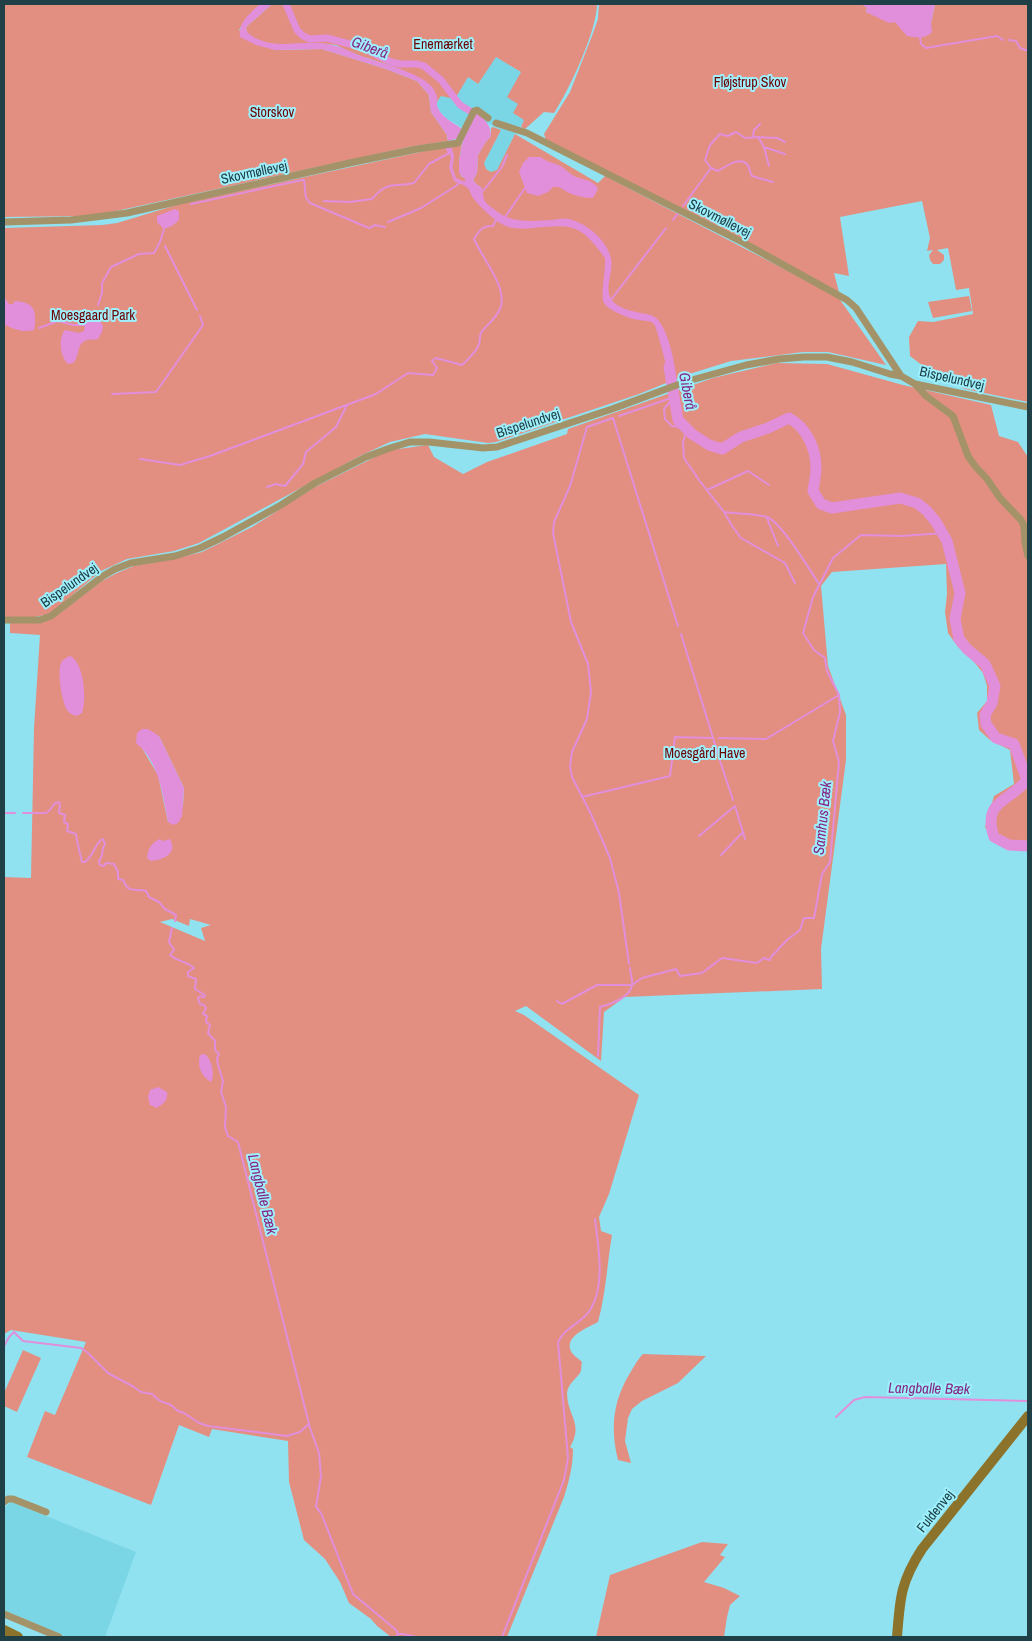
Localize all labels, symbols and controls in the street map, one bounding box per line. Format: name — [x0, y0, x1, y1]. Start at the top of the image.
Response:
water label: Giberå — [349, 31, 391, 63]
park label: Enemærket — [413, 35, 473, 53]
park label: Fløjstrup Skov — [714, 73, 787, 91]
park label: Storskov — [250, 103, 295, 121]
street label: Skovmøllevej — [219, 156, 289, 188]
street label: Skovmøllevej — [686, 195, 754, 241]
park label: Moesgaard Park — [51, 306, 135, 324]
street label: Bispelundvej — [918, 362, 986, 394]
water label: Giberå — [674, 371, 702, 412]
street label: Bispelundvej — [494, 404, 562, 442]
street label: Bispelundvej — [37, 559, 101, 611]
park label: Moesgård Have — [664, 744, 746, 762]
water label: Samhus Bæk — [808, 779, 836, 856]
water label: Langballe Bæk — [243, 1152, 283, 1237]
water label: Langballe Bæk — [888, 1377, 971, 1399]
street label: Fuldenvej — [912, 1486, 958, 1536]

